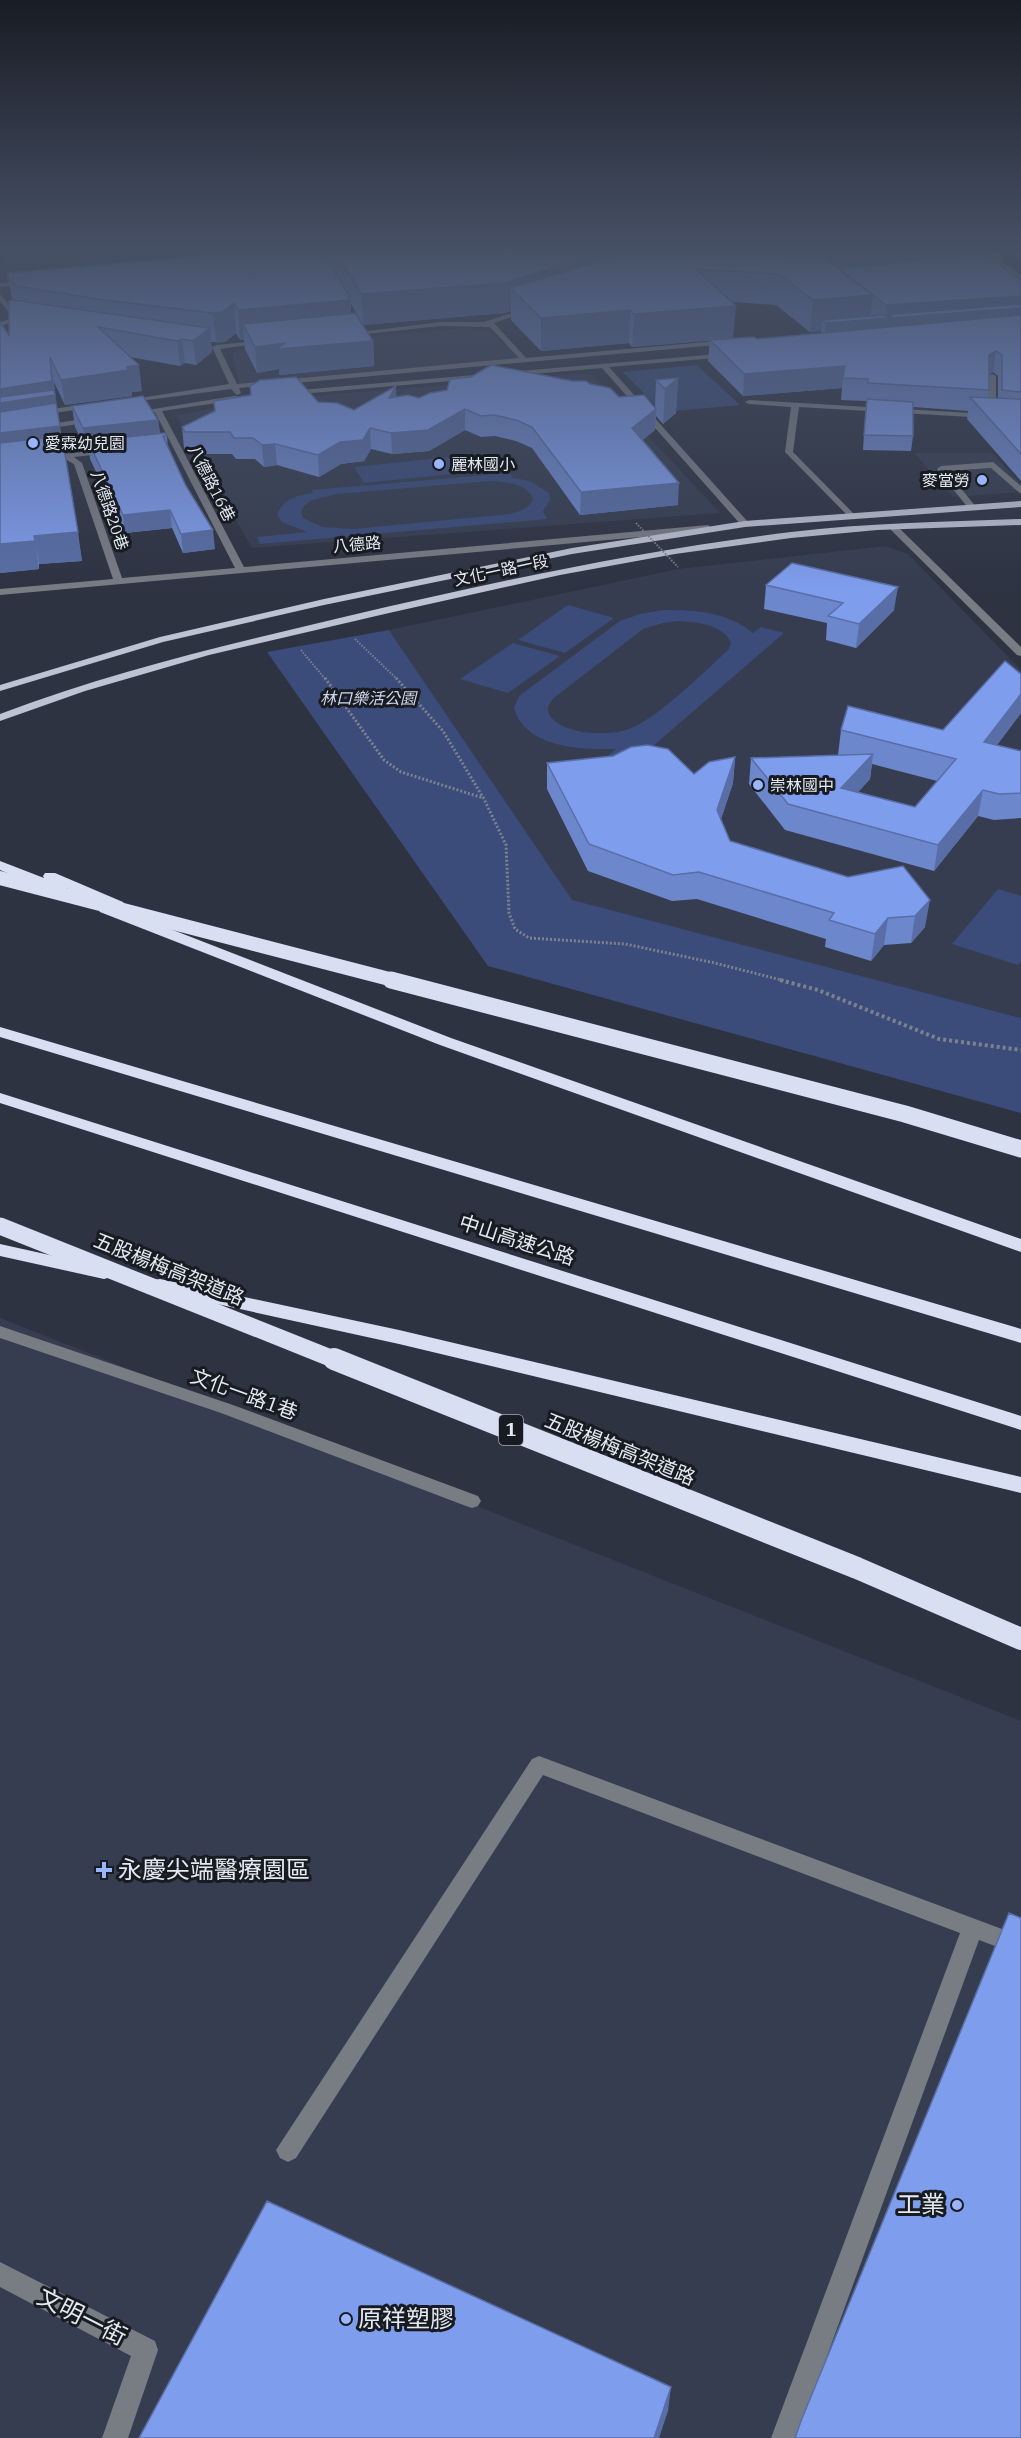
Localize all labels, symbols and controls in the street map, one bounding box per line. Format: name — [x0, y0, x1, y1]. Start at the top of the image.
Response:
place label: 愛霖幼兒園 — [45, 433, 125, 453]
marker: 愛霖幼兒園 — [26, 436, 40, 450]
street label: 八德路16巷 — [184, 441, 240, 525]
place label: 麗林國小 — [451, 454, 515, 474]
marker: 麗林國小 — [432, 457, 446, 471]
street label: 八德路20巷 — [87, 467, 133, 553]
place label: 麥當勞 — [922, 470, 970, 490]
marker: 麥當勞 — [975, 473, 989, 487]
street label: 八德路 — [332, 532, 382, 556]
street label: 文化一路一段 — [452, 550, 550, 590]
park label: 林口樂活公園 — [320, 688, 418, 708]
place label: 崇林國中 — [770, 775, 834, 795]
marker: 崇林國中 — [751, 778, 765, 792]
street label: 中山高速公路 — [456, 1208, 578, 1271]
street label: 五股楊梅高架道路 — [90, 1226, 248, 1311]
street label: 文化一路1巷 — [187, 1362, 301, 1425]
street label: 五股楊梅高架道路 — [541, 1406, 699, 1491]
road number: 1 — [499, 1415, 523, 1445]
place label: 永慶尖端醫療園區 — [118, 1853, 310, 1885]
marker: 永慶尖端醫療園區 — [95, 1861, 113, 1879]
place label: 工業 — [897, 2188, 945, 2220]
marker: 工業 — [950, 2198, 964, 2212]
street label: 文明一街 — [32, 2280, 132, 2352]
place label: 原祥塑膠 — [358, 2302, 454, 2334]
marker: 原祥塑膠 — [339, 2312, 353, 2326]

